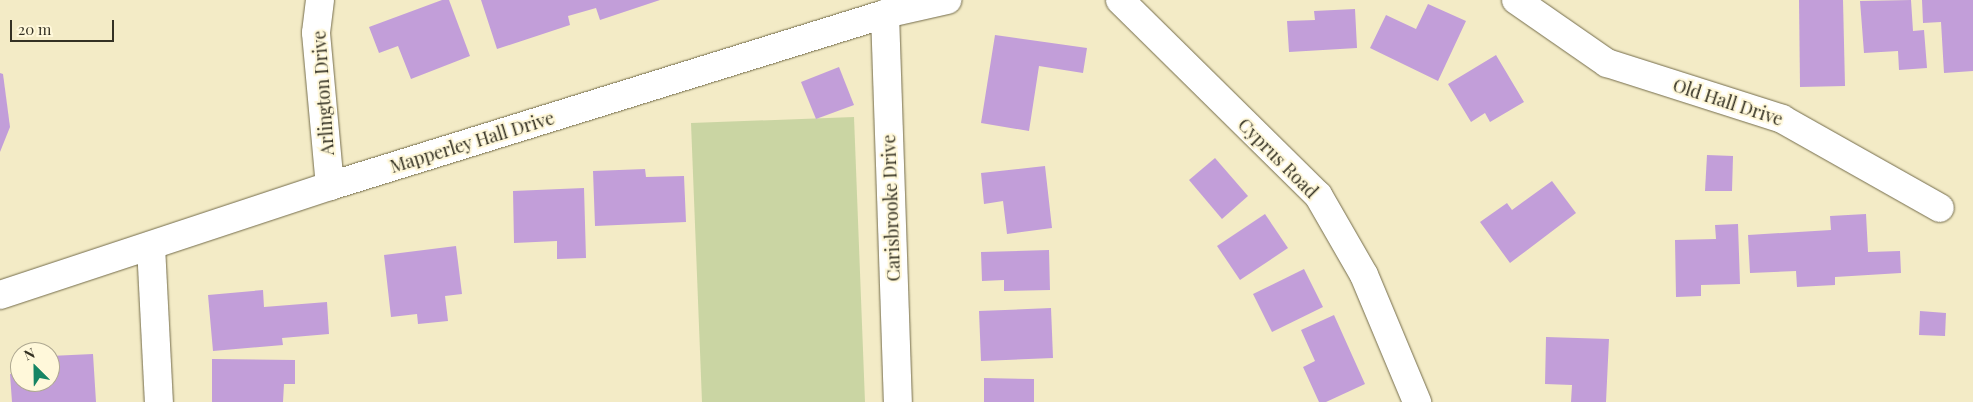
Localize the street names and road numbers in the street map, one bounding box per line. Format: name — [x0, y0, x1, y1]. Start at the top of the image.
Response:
street label: Arlington Drive — [308, 30, 338, 156]
street label: Old Hall Drive — [1670, 74, 1786, 130]
street label: Mapperley Hall Drive — [387, 107, 557, 177]
street label: Cyprus Road — [1234, 114, 1322, 202]
street label: Carisbrooke Drive — [878, 134, 904, 282]

